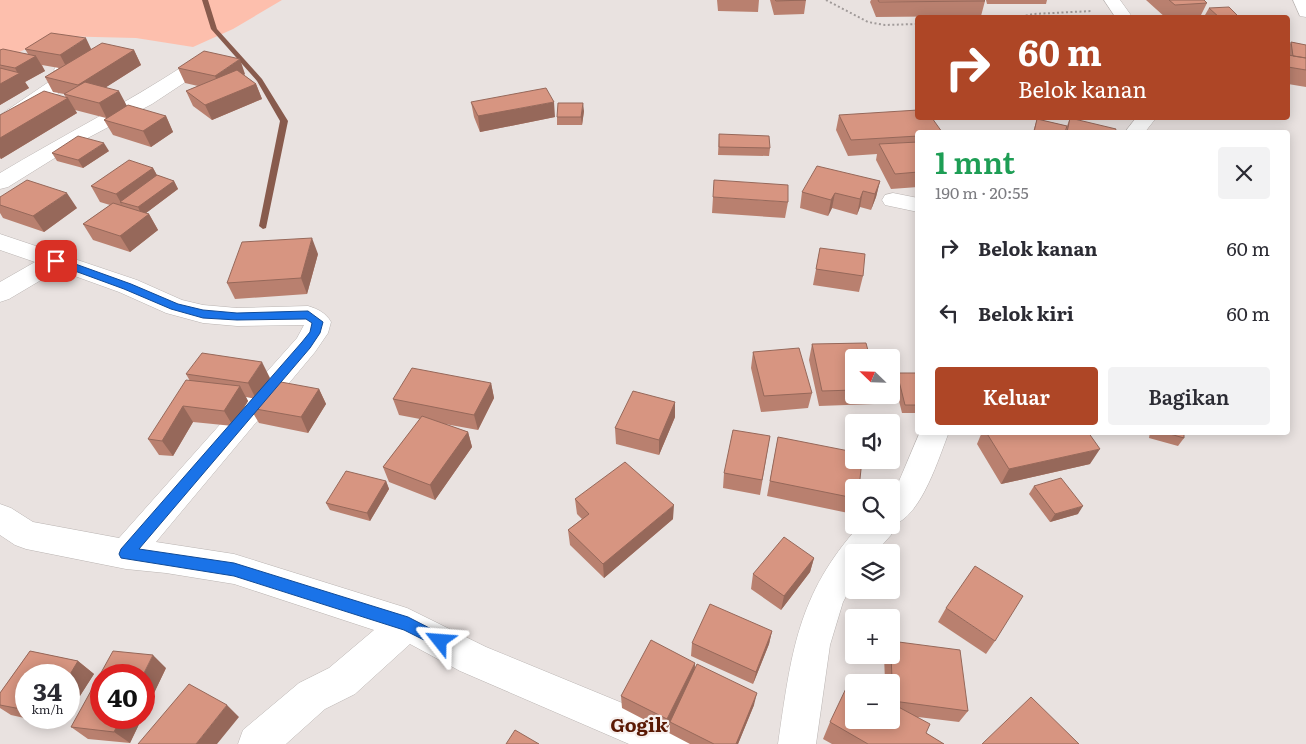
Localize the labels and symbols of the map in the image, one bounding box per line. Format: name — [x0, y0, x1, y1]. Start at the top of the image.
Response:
pin — [35, 240, 77, 282]
north arrow — [845, 349, 900, 404]
position arrow — [413, 614, 465, 666]
speed limit sign: 40 — [90, 664, 155, 729]
district label: Gogik — [610, 710, 668, 738]

